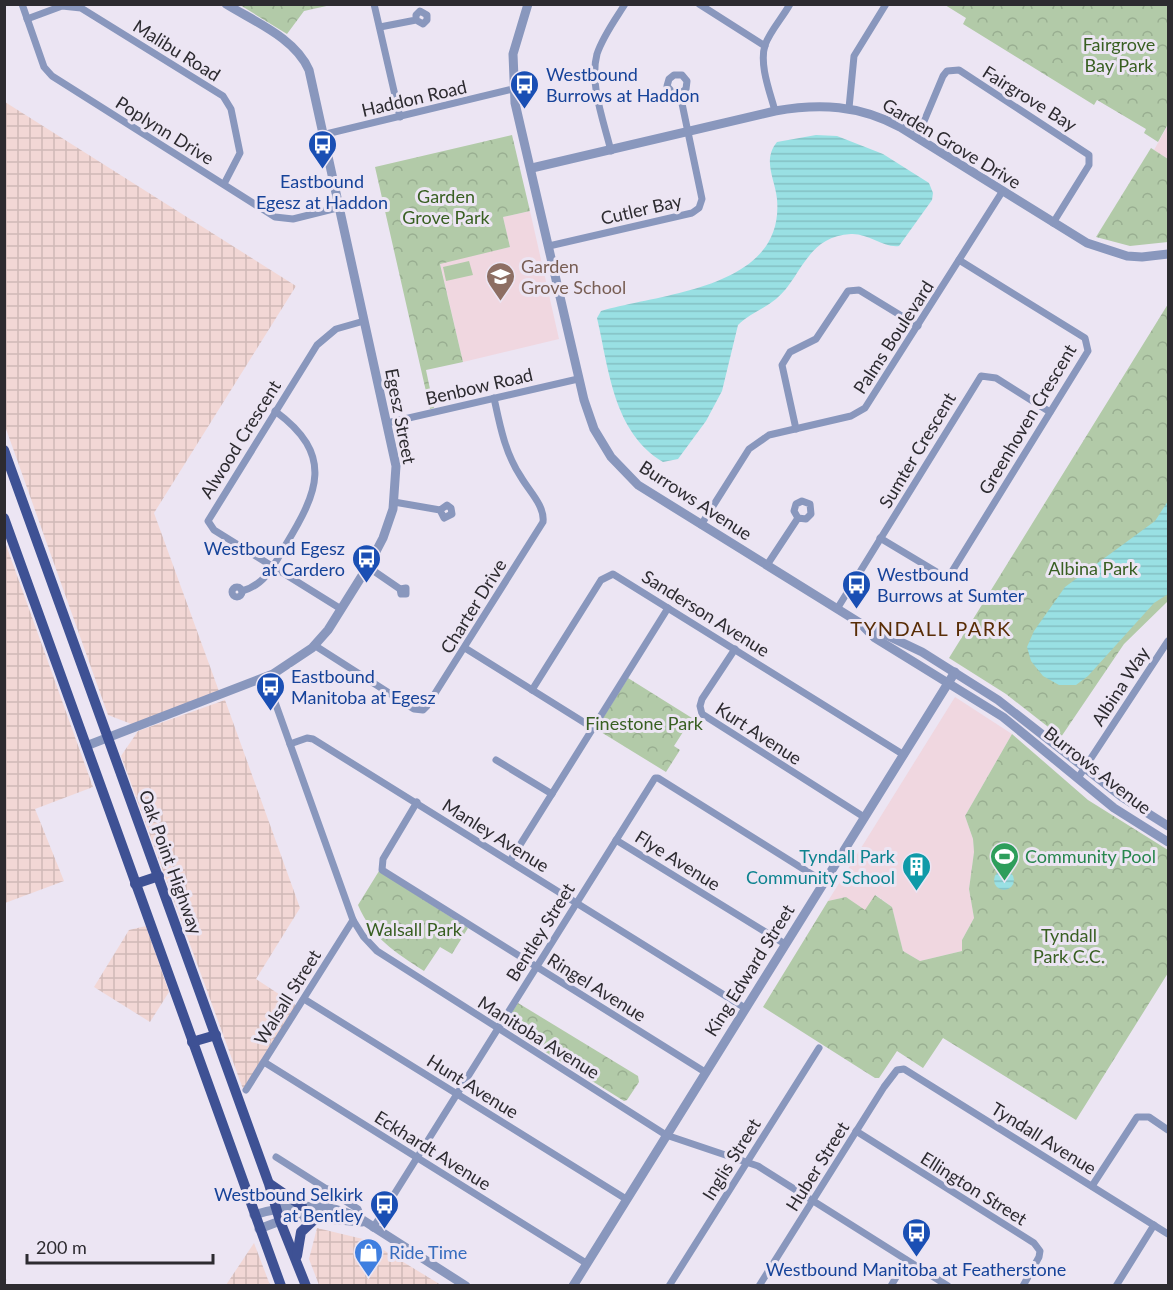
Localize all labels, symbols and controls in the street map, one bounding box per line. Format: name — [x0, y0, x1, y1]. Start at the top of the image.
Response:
street label: Malibu Road — [129, 15, 225, 85]
park label: Fairgrove Bay Park — [1083, 33, 1155, 76]
street label: Fairgrove Bay — [979, 60, 1082, 136]
place label: Westbound Burrows at Haddon — [546, 63, 699, 106]
bus stop icon: Westbound Burrows at Haddon — [509, 68, 541, 110]
street label: Haddon Road — [359, 75, 469, 121]
street label: Poplynn Drive — [112, 91, 218, 169]
street label: Garden Grove Drive — [879, 93, 1025, 193]
bus stop icon: Eastbound Egesz at Haddon — [306, 128, 338, 170]
place label: Eastbound Egesz at Haddon — [256, 170, 388, 213]
park label: Garden Grove Park — [402, 185, 491, 228]
street label: Cutler Bay — [598, 189, 684, 229]
place label: Garden Grove School — [521, 255, 626, 298]
school or university icon: Garden Grove School — [484, 260, 516, 302]
street label: Palms Boulevard — [848, 276, 938, 398]
street label: Greenhoven Crescent — [973, 340, 1081, 498]
street label: Benbow Road — [423, 363, 535, 409]
street label: Egesz Street — [381, 366, 421, 466]
street label: Alwood Crescent — [195, 375, 285, 502]
street label: Sumter Crescent — [874, 388, 960, 512]
street label: Burrows Avenue — [636, 455, 756, 545]
place label: Westbound Egesz at Cardero — [204, 537, 345, 580]
bus stop icon: Westbound Egesz at Cardero — [350, 542, 382, 584]
street label: Charter Drive — [435, 555, 511, 657]
park label: Albina Park — [1048, 557, 1139, 579]
place label: Westbound Burrows at Sumter — [877, 563, 1025, 606]
street label: Sanderson Avenue — [638, 565, 774, 661]
bus stop icon: Westbound Burrows at Sumter — [840, 568, 872, 610]
district label: TYNDALL PARK — [850, 616, 1012, 640]
street label: Albina Way — [1086, 642, 1154, 730]
place label: Eastbound Manitoba at Egesz — [291, 665, 436, 708]
bus stop icon: Eastbound Manitoba at Egesz — [254, 670, 286, 712]
street label: Kurt Avenue — [712, 697, 806, 769]
park label: Finestone Park — [585, 712, 704, 734]
street label: Burrows Avenue — [1040, 721, 1156, 819]
street label: Oak Point Highway — [135, 787, 208, 938]
street label: Manley Avenue — [439, 794, 553, 876]
street label: Flye Avenue — [631, 825, 725, 895]
sports icon: Community Pool — [988, 840, 1020, 882]
place label: Tyndall Park Community School — [746, 845, 896, 888]
place label: Community Pool — [1025, 845, 1156, 867]
building icon: Tyndall Park Community School — [900, 850, 932, 892]
street label: Bentley Street — [501, 878, 579, 985]
street label: King Edward Street — [699, 899, 799, 1040]
park label: Walsall Park — [366, 918, 463, 940]
park label: Tyndall Park C.C. — [1033, 924, 1105, 967]
street label: Walsall Street — [249, 945, 325, 1049]
street label: Ringel Avenue — [544, 948, 650, 1026]
street label: Manitoba Avenue — [474, 991, 604, 1083]
street label: Hunt Avenue — [423, 1049, 523, 1123]
street label: Tyndall Avenue — [987, 1097, 1101, 1179]
street label: Eckhardt Avenue — [371, 1105, 495, 1195]
street label: Inglis Street — [697, 1113, 765, 1204]
street label: Huber Street — [781, 1117, 853, 1215]
street label: Ellington Street — [917, 1147, 1032, 1230]
place label: Westbound Selkirk at Bentley — [214, 1183, 364, 1226]
bus stop icon: Westbound Selkirk at Bentley — [368, 1188, 400, 1230]
bus stop icon: Westbound Manitoba at Featherstone — [900, 1216, 932, 1258]
scale bar — [27, 1227, 213, 1265]
text: 200 m — [36, 1236, 87, 1258]
shop icon: Ride Time — [352, 1236, 384, 1278]
place label: Ride Time — [389, 1241, 467, 1263]
place label: Westbound Manitoba at Featherstone — [766, 1258, 1066, 1280]

